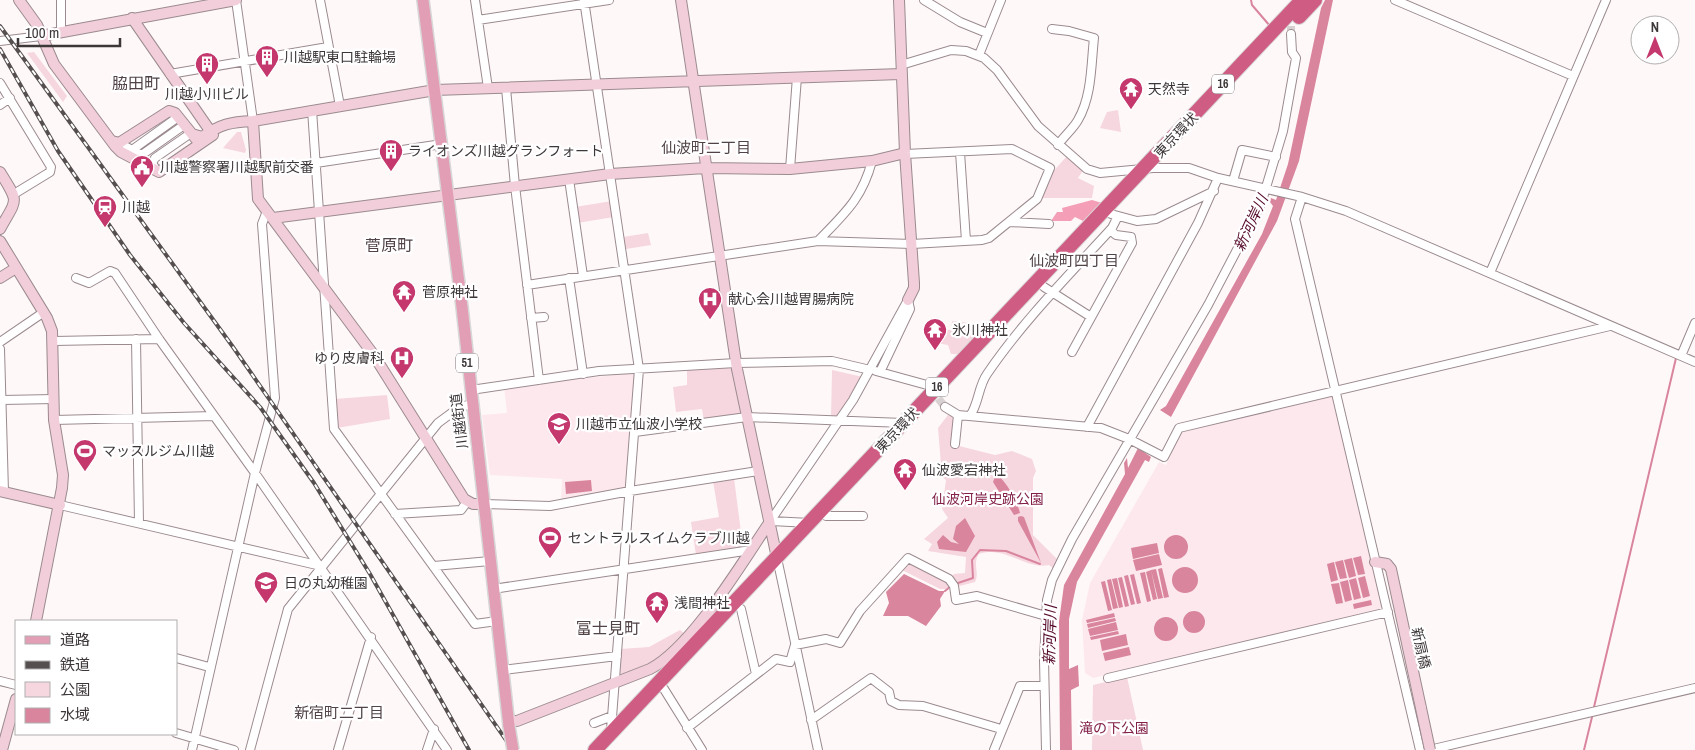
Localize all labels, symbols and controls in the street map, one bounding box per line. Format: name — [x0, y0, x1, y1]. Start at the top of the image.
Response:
scale bar — [18, 15, 120, 47]
north arrow — [1630, 15, 1680, 65]
text: N — [1651, 18, 1659, 36]
text: 100 m — [25, 22, 59, 43]
building icon: 川越駅東口駐輪場 — [254, 44, 280, 78]
place label: 川越駅東口駐輪場 — [284, 48, 396, 66]
building icon: 川越小川ビル — [194, 51, 220, 85]
district label: 脇田町 — [112, 72, 160, 94]
road number: 16 — [1212, 74, 1234, 94]
temple icon: 天然寺 — [1118, 76, 1144, 110]
place label: 天然寺 — [1148, 80, 1190, 98]
place label: 川越小川ビル — [165, 85, 249, 103]
street label: 東京環状 — [1150, 108, 1202, 162]
district label: 仙波町二丁目 — [661, 137, 751, 158]
building icon: ライオンズ川越グランフォート — [378, 138, 404, 172]
place label: ライオンズ川越グランフォート — [408, 142, 603, 160]
public building icon: 川越警察署川越駅前交番 — [129, 154, 155, 188]
place label: 川越警察署川越駅前交番 — [160, 158, 314, 176]
water label: 新河岸川 — [1228, 189, 1274, 254]
station icon: 川越 — [92, 194, 118, 228]
place label: 川越 — [122, 198, 150, 216]
district label: 菅原町 — [365, 234, 413, 256]
district label: 仙波町四丁目 — [1029, 250, 1119, 271]
temple icon: 菅原神社 — [391, 279, 417, 313]
place label: 菅原神社 — [422, 283, 478, 301]
hospital icon: 献心会川越胃腸病院 — [697, 286, 723, 320]
place label: 献心会川越胃腸病院 — [728, 290, 854, 308]
temple icon: 氷川神社 — [922, 317, 948, 351]
place label: 氷川神社 — [952, 321, 1008, 339]
hospital icon: ゆり皮膚科 — [389, 345, 415, 379]
place label: ゆり皮膚科 — [314, 349, 384, 367]
road number: 51 — [456, 353, 478, 372]
road number: 16 — [926, 378, 948, 397]
street label: 川越街道 — [447, 392, 471, 450]
street label: 東京環状 — [871, 403, 923, 457]
school or university icon: 川越市立仙波小学校 — [546, 411, 572, 445]
place label: 川越市立仙波小学校 — [576, 415, 702, 433]
sports icon: マッスルジム川越 — [72, 438, 98, 472]
place label: マッスルジム川越 — [102, 442, 214, 460]
temple icon: 仙波愛宕神社 — [892, 457, 918, 491]
place label: 仙波愛宕神社 — [922, 461, 1006, 479]
park label: 仙波河岸史跡公園 — [932, 490, 1044, 508]
sports icon: セントラルスイムクラブ川越 — [537, 525, 563, 559]
place label: セントラルスイムクラブ川越 — [568, 529, 750, 547]
school or university icon: 日の丸幼稚園 — [253, 570, 279, 604]
place label: 日の丸幼稚園 — [284, 574, 368, 592]
temple icon: 浅間神社 — [644, 590, 670, 624]
place label: 浅間神社 — [674, 594, 730, 612]
water label: 新河岸川 — [1038, 603, 1061, 665]
district label: 富士見町 — [576, 617, 640, 639]
legend — [15, 620, 178, 735]
street label: 新扇橋 — [1408, 626, 1434, 670]
text: 道路 — [60, 629, 90, 650]
text: 鉄道 — [60, 654, 90, 675]
text: 公園 — [60, 679, 90, 700]
district label: 新宿町二丁目 — [294, 702, 384, 723]
text: 水域 — [60, 704, 90, 725]
park label: 滝の下公園 — [1079, 719, 1149, 737]

